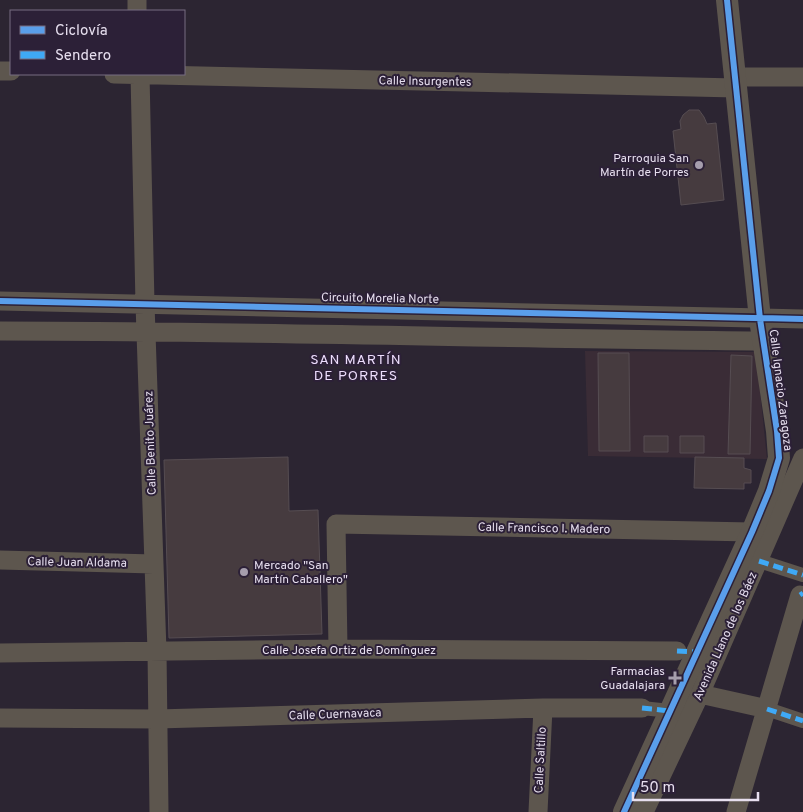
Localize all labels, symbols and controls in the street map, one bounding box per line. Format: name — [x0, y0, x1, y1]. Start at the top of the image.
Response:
legend — [10, 10, 185, 75]
text: Ciclovía — [55, 22, 108, 41]
text: Sendero — [55, 47, 111, 66]
street label: Calle Insurgentes — [378, 73, 471, 91]
place label: Parroquia San Martín de Porres — [600, 151, 689, 181]
marker: Parroquia San Martín de Porres — [693, 159, 705, 171]
street label: Circuito Morelia Norte — [321, 290, 439, 308]
street label: Calle Ignacio Zaragoza — [765, 328, 795, 452]
district label: SAN MARTÍN DE PORRES — [310, 351, 402, 385]
street label: Calle Benito Juárez — [141, 391, 161, 495]
street label: Calle Francisco I. Madero — [478, 520, 611, 538]
street label: Calle Juan Aldama — [27, 554, 127, 572]
place label: Mercado "San Martín Caballero" — [254, 558, 348, 588]
marker: Mercado "San Martín Caballero" — [238, 566, 250, 578]
street label: Avenida Llano de los Báez — [690, 569, 762, 703]
street label: Calle Josefa Ortiz de Domínguez — [262, 643, 436, 659]
place label: Farmacias Guadalajara — [600, 664, 665, 694]
marker: Farmacias Guadalajara — [669, 672, 681, 684]
street label: Calle Cuernavaca — [288, 705, 382, 725]
street label: Calle Saltillo — [531, 726, 551, 794]
scale bar — [633, 770, 758, 802]
text: 50 m — [640, 779, 675, 798]

